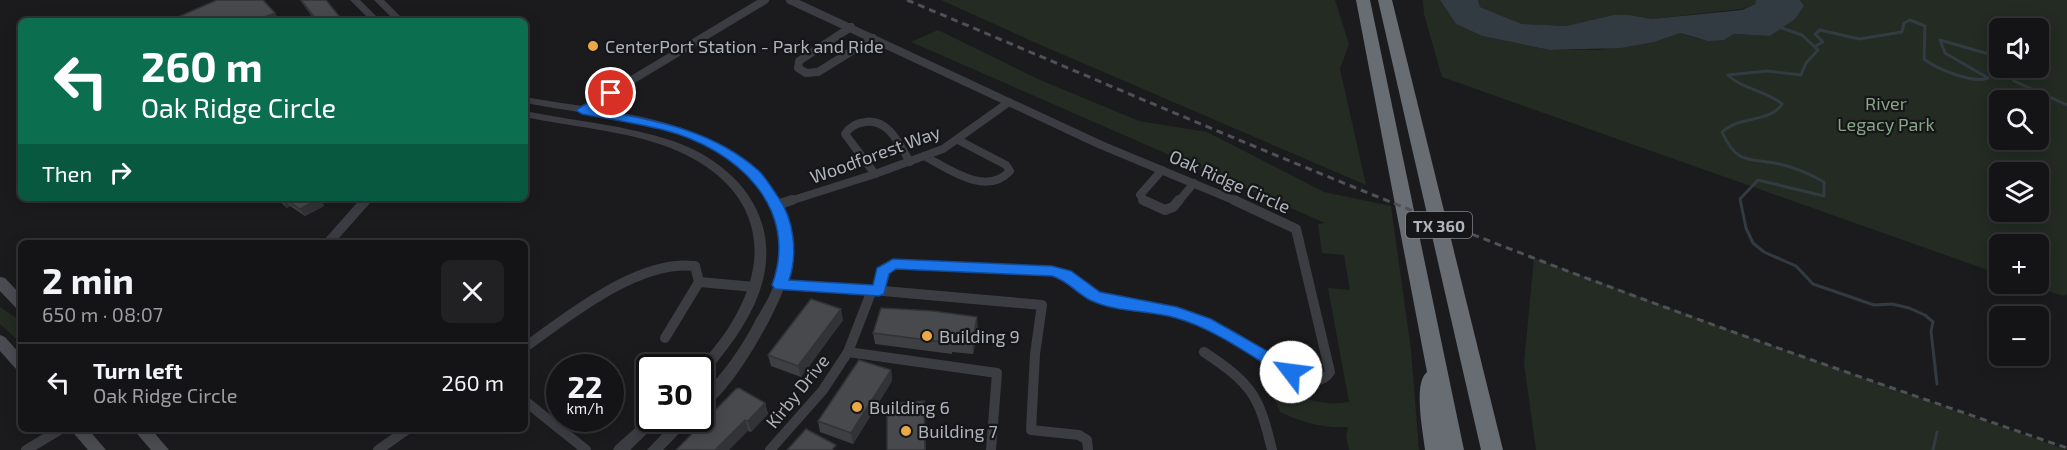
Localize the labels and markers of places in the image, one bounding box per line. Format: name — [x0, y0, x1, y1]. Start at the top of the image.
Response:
place label: CenterPort Station - Park and Ride — [605, 35, 884, 57]
marker: CenterPort Station - Park and Ride — [586, 39, 600, 53]
pin — [585, 67, 636, 118]
place label: Building 9 — [939, 325, 1020, 347]
marker: Building 9 — [920, 329, 934, 343]
place label: Building 6 — [869, 396, 950, 418]
marker: Building 6 — [850, 400, 864, 414]
place label: Building 7 — [918, 420, 998, 442]
marker: Building 7 — [899, 424, 913, 438]

